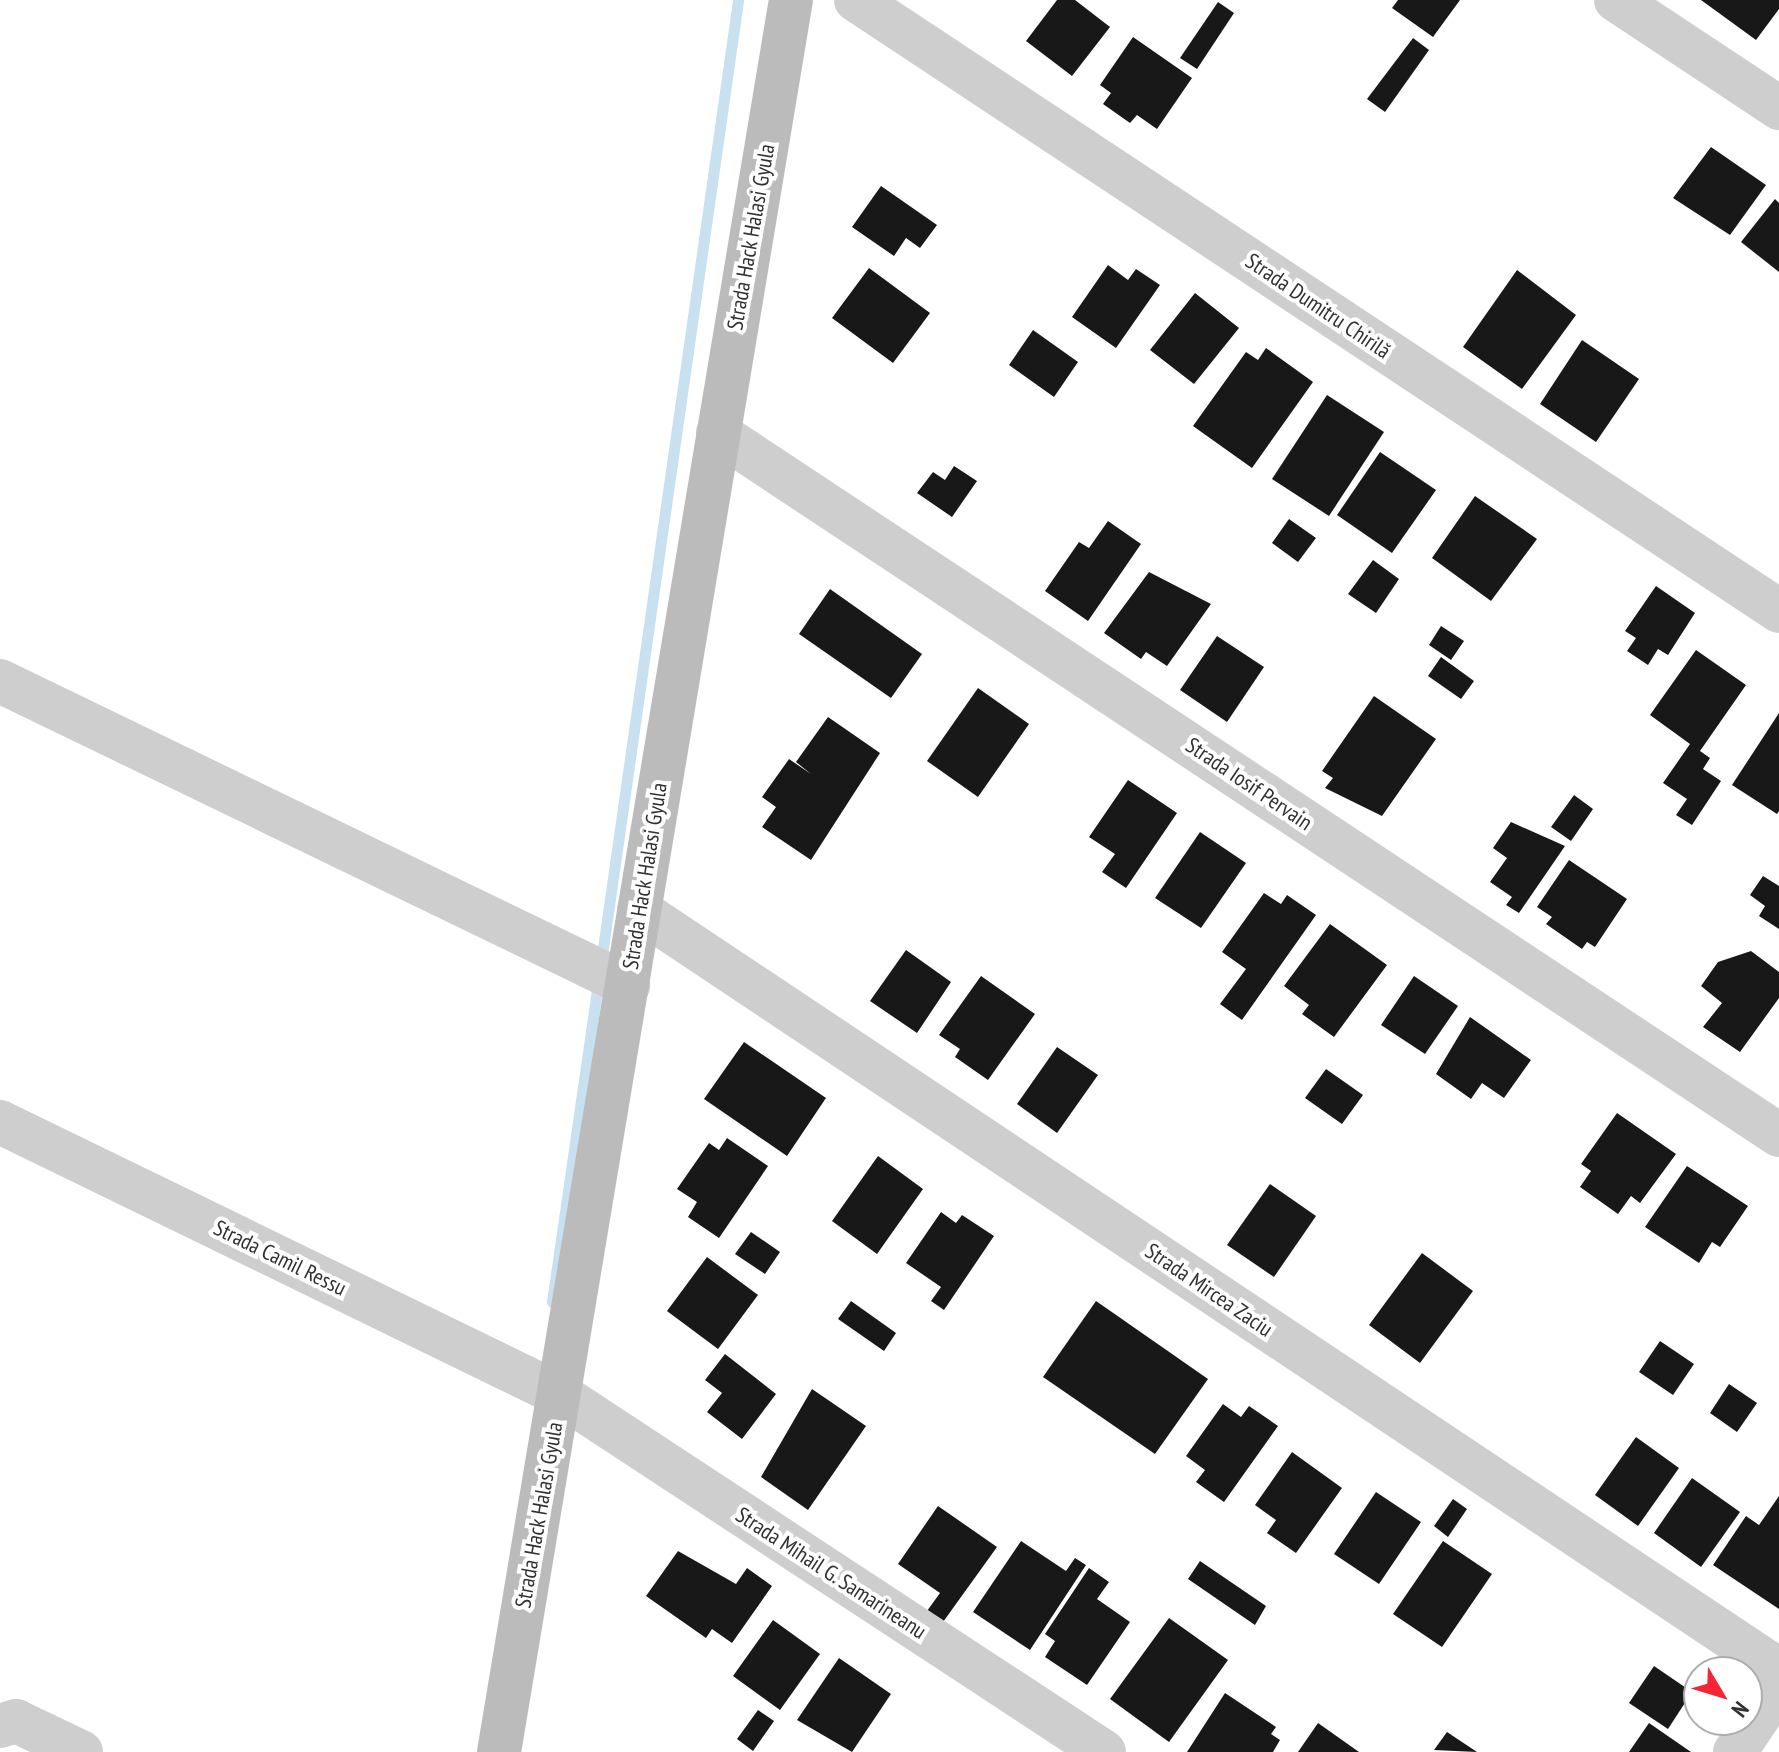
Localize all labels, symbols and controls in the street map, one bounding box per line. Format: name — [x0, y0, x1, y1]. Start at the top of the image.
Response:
street label: Strada Hack Halasi Gyula — [722, 142, 780, 332]
street label: Strada Dumitru Chirilă — [1241, 248, 1395, 364]
street label: Strada Iosif Pervain — [1181, 732, 1317, 836]
street label: Strada Hack Halasi Gyula — [617, 781, 673, 971]
street label: Strada Camil Ressu — [210, 1215, 350, 1301]
street label: Strada Mircea Zaciu — [1140, 1238, 1278, 1342]
street label: Strada Hack Halasi Gyula — [510, 1420, 568, 1610]
street label: Strada Mihail G. Samarineanu — [730, 1501, 932, 1645]
north arrow — [1683, 1656, 1763, 1736]
text: N — [1726, 1696, 1755, 1723]

